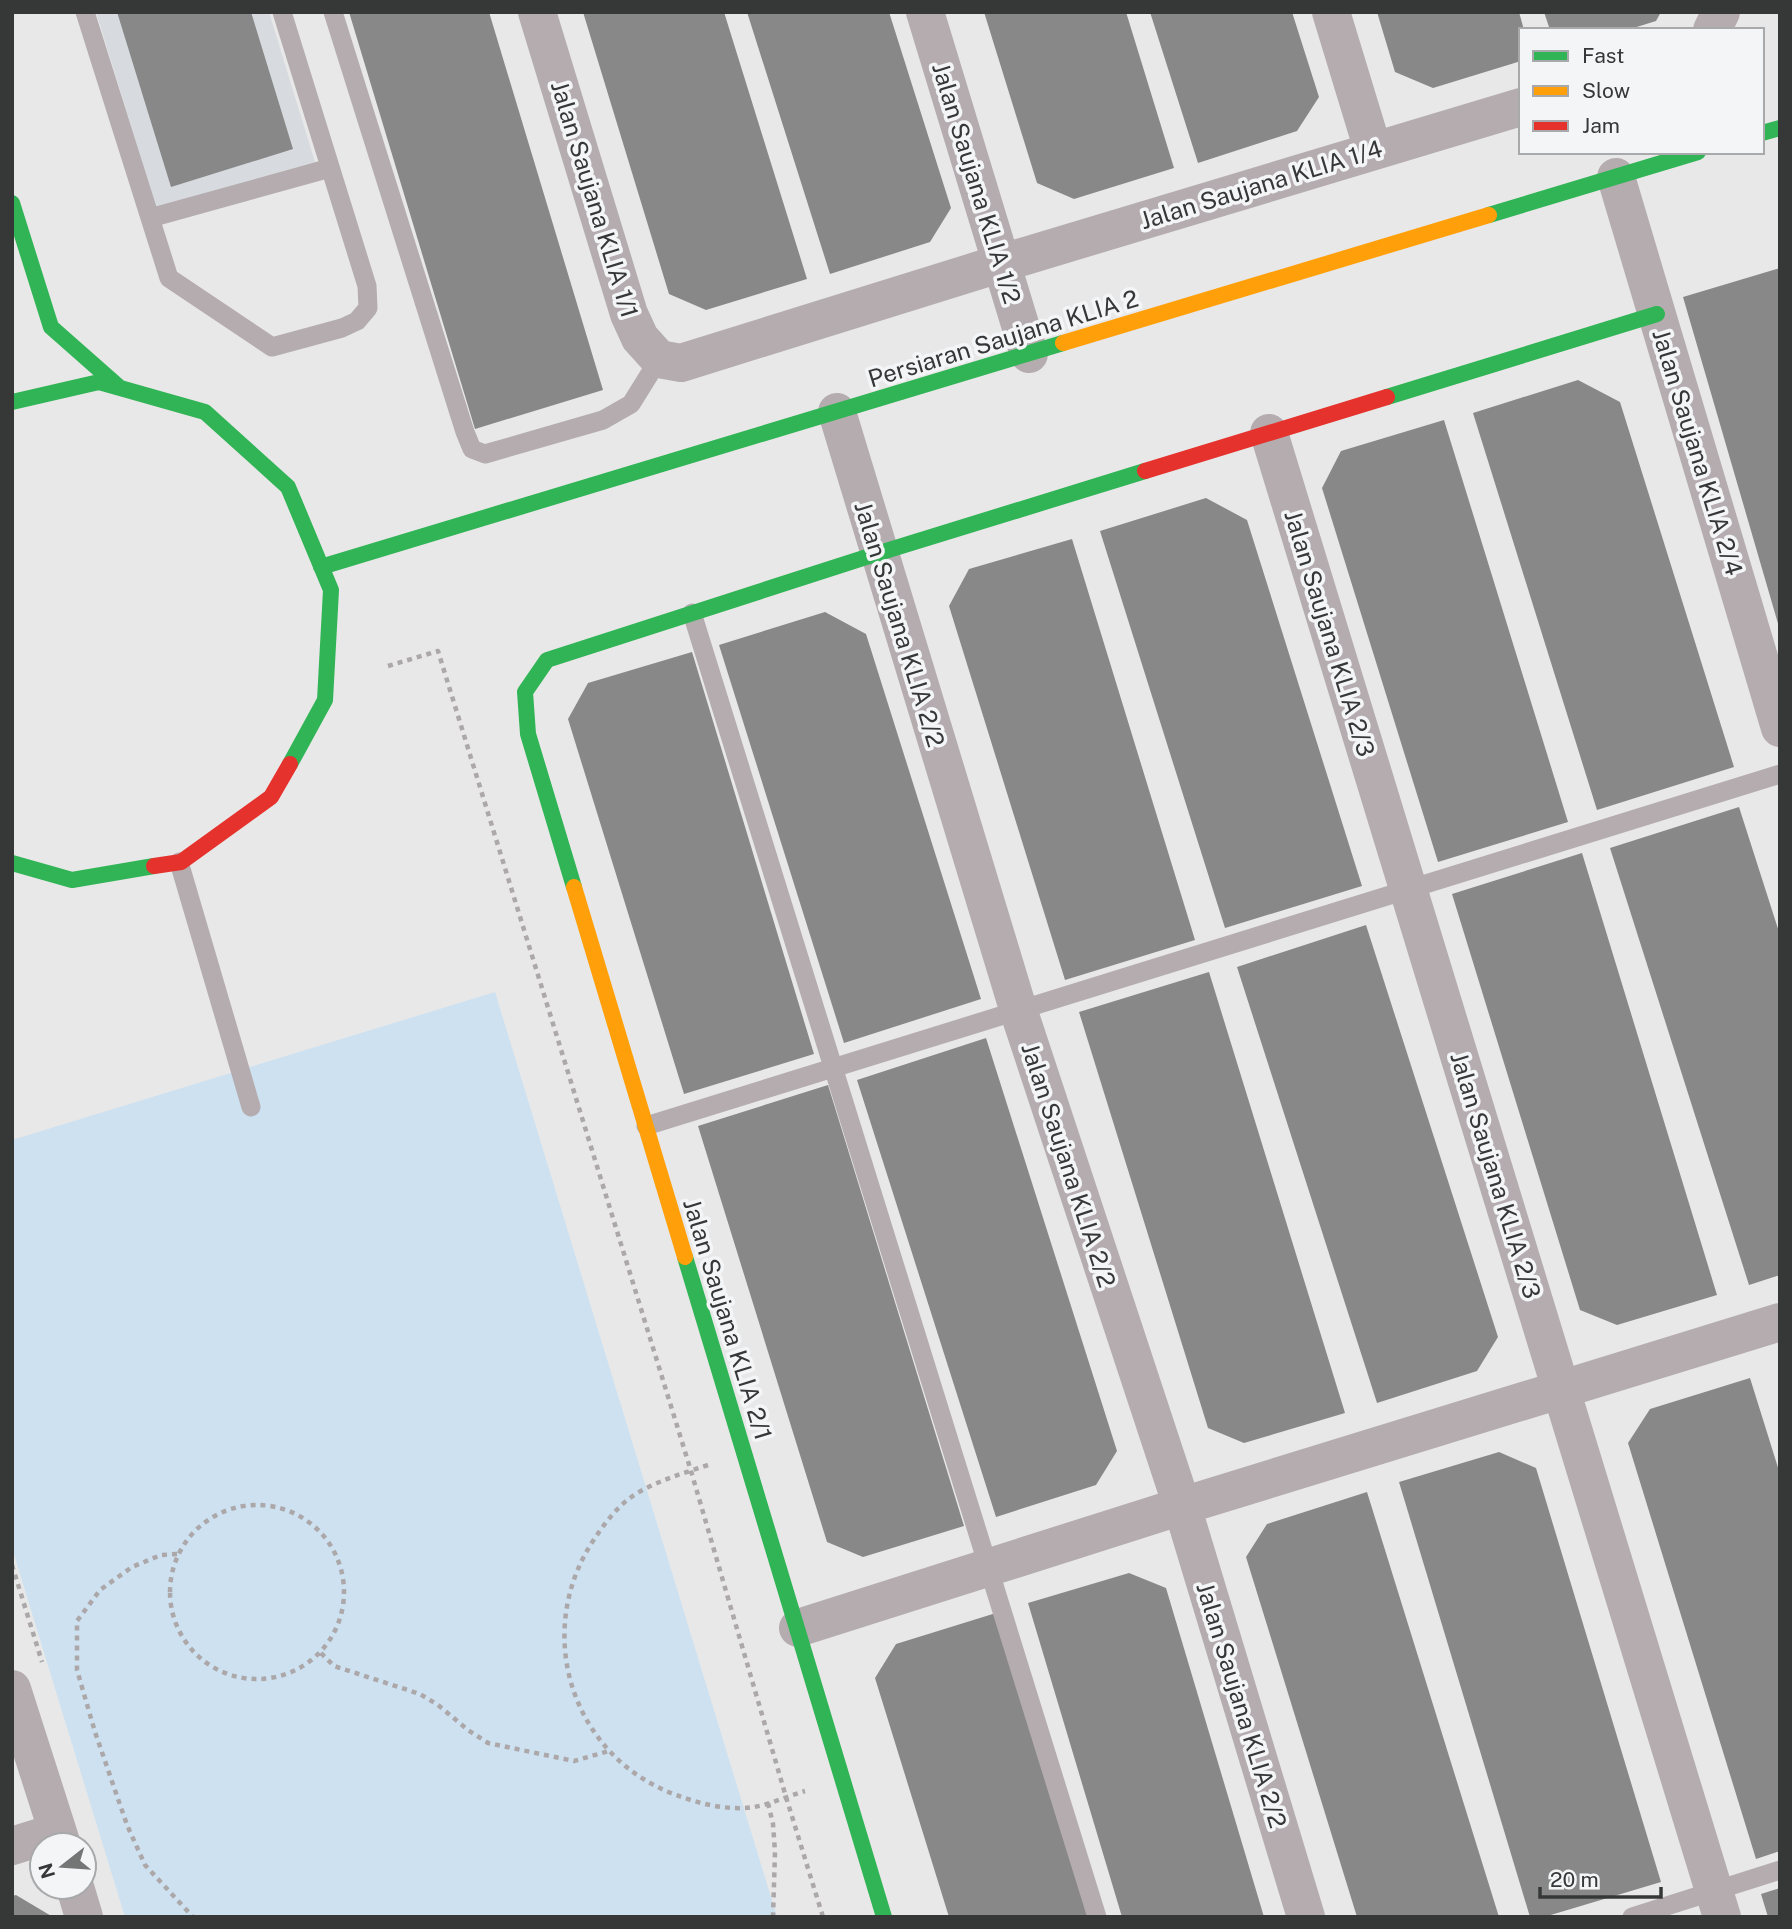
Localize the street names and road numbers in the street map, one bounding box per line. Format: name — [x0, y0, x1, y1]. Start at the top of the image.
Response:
street label: Jalan Saujana KLIA 1/2 — [927, 59, 1027, 307]
street label: Jalan Saujana KLIA 1/1 — [546, 77, 644, 321]
street label: Jalan Saujana KLIA 1/4 — [1137, 134, 1385, 234]
street label: Persiaran Saujana KLIA 2 — [864, 284, 1142, 392]
street label: Jalan Saujana KLIA 2/4 — [1647, 325, 1749, 579]
street label: Jalan Saujana KLIA 2/2 — [849, 498, 951, 750]
street label: Jalan Saujana KLIA 2/3 — [1279, 506, 1381, 760]
street label: Jalan Saujana KLIA 2/2 — [1016, 1039, 1122, 1291]
street label: Jalan Saujana KLIA 2/3 — [1445, 1048, 1547, 1302]
street label: Jalan Saujana KLIA 2/1 — [678, 1195, 778, 1443]
street label: Jalan Saujana KLIA 2/2 — [1191, 1579, 1293, 1831]

